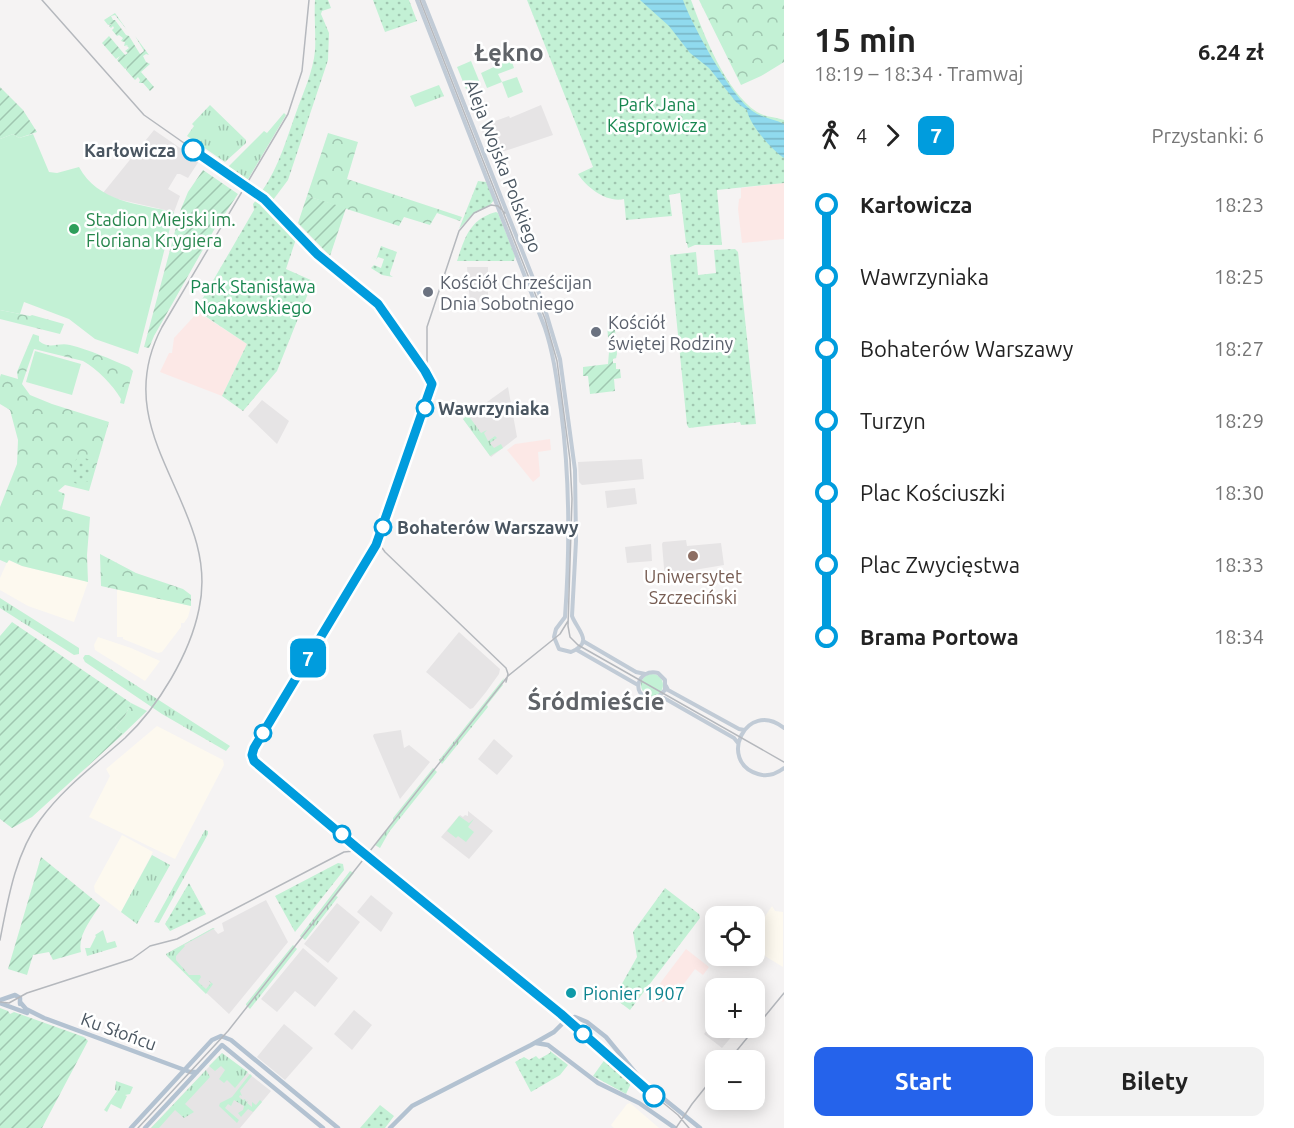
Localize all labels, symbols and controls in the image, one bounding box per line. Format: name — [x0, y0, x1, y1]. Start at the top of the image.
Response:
text: 15 min — [814, 21, 916, 58]
district label: Łękno — [474, 39, 544, 66]
text: 6.24 zł — [1198, 39, 1264, 64]
text: 18:19 – 18:34 · Tramwaj — [814, 62, 1023, 85]
street label: Aleja Wojska Polskiego — [462, 77, 546, 255]
park label: Park Jana Kasprowicza — [607, 94, 707, 135]
icon: walk — [814, 119, 847, 152]
icon: forward — [876, 119, 909, 152]
text: 7 — [930, 123, 942, 147]
text: 4 — [856, 124, 867, 147]
text: Przystanki: 6 — [1152, 124, 1264, 147]
marker: Karłowicza — [182, 139, 204, 161]
place label: Karłowicza — [84, 140, 176, 160]
text: Karłowicza — [860, 192, 973, 217]
text: 18:23 — [1214, 193, 1264, 216]
place label: Stadion Miejski im. Floriana Krygiera — [86, 209, 236, 250]
marker: Stadion Miejski im. Floriana Krygiera — [67, 222, 81, 236]
text: Wawrzyniaka — [860, 264, 989, 289]
text: 18:25 — [1214, 265, 1264, 288]
place label: Kościół Chrześcijan Dnia Sobotniego — [440, 272, 592, 313]
park label: Park Stanisława Noakowskiego — [190, 276, 316, 317]
marker: Kościół Chrześcijan Dnia Sobotniego — [421, 285, 435, 299]
place label: Kościół świętej Rodziny — [608, 312, 734, 353]
marker: Kościół świętej Rodziny — [589, 325, 603, 339]
text: Bohaterów Warszawy — [860, 336, 1073, 361]
text: 18:27 — [1214, 337, 1264, 360]
place label: Wawrzyniaka — [438, 398, 549, 418]
marker: Wawrzyniaka — [416, 399, 434, 417]
text: Turzyn — [860, 408, 926, 433]
text: 18:29 — [1214, 409, 1264, 432]
text: Plac Kościuszki — [860, 480, 1005, 505]
text: 18:30 — [1214, 481, 1264, 504]
place label: Bohaterów Warszawy — [397, 517, 579, 537]
marker: Bohaterów Warszawy — [374, 518, 392, 536]
marker: Uniwersytet Szczeciński — [686, 549, 700, 563]
text: Plac Zwycięstwa — [860, 552, 1020, 577]
text: 18:33 — [1214, 553, 1264, 576]
place label: Uniwersytet Szczeciński — [644, 566, 742, 607]
text: Brama Portowa — [860, 624, 1019, 649]
text: 18:34 — [1214, 625, 1264, 648]
line badge: 7 — [288, 638, 328, 678]
text: 7 — [302, 646, 314, 670]
district label: Śródmieście — [528, 687, 664, 715]
unlabelled marker — [254, 724, 272, 742]
unlabelled marker — [333, 825, 351, 843]
map controls — [705, 906, 765, 1110]
button: locate — [705, 906, 765, 966]
button: + — [705, 978, 765, 1038]
place label: Pionier 1907 — [583, 983, 685, 1003]
marker: Pionier 1907 — [564, 986, 578, 1000]
street label: Ku Słońcu — [78, 1008, 160, 1054]
unlabelled marker — [574, 1025, 592, 1043]
button: Start — [814, 1047, 1033, 1116]
button: Bilety — [1045, 1047, 1264, 1116]
button: − — [705, 1050, 765, 1110]
unlabelled marker — [643, 1085, 665, 1107]

